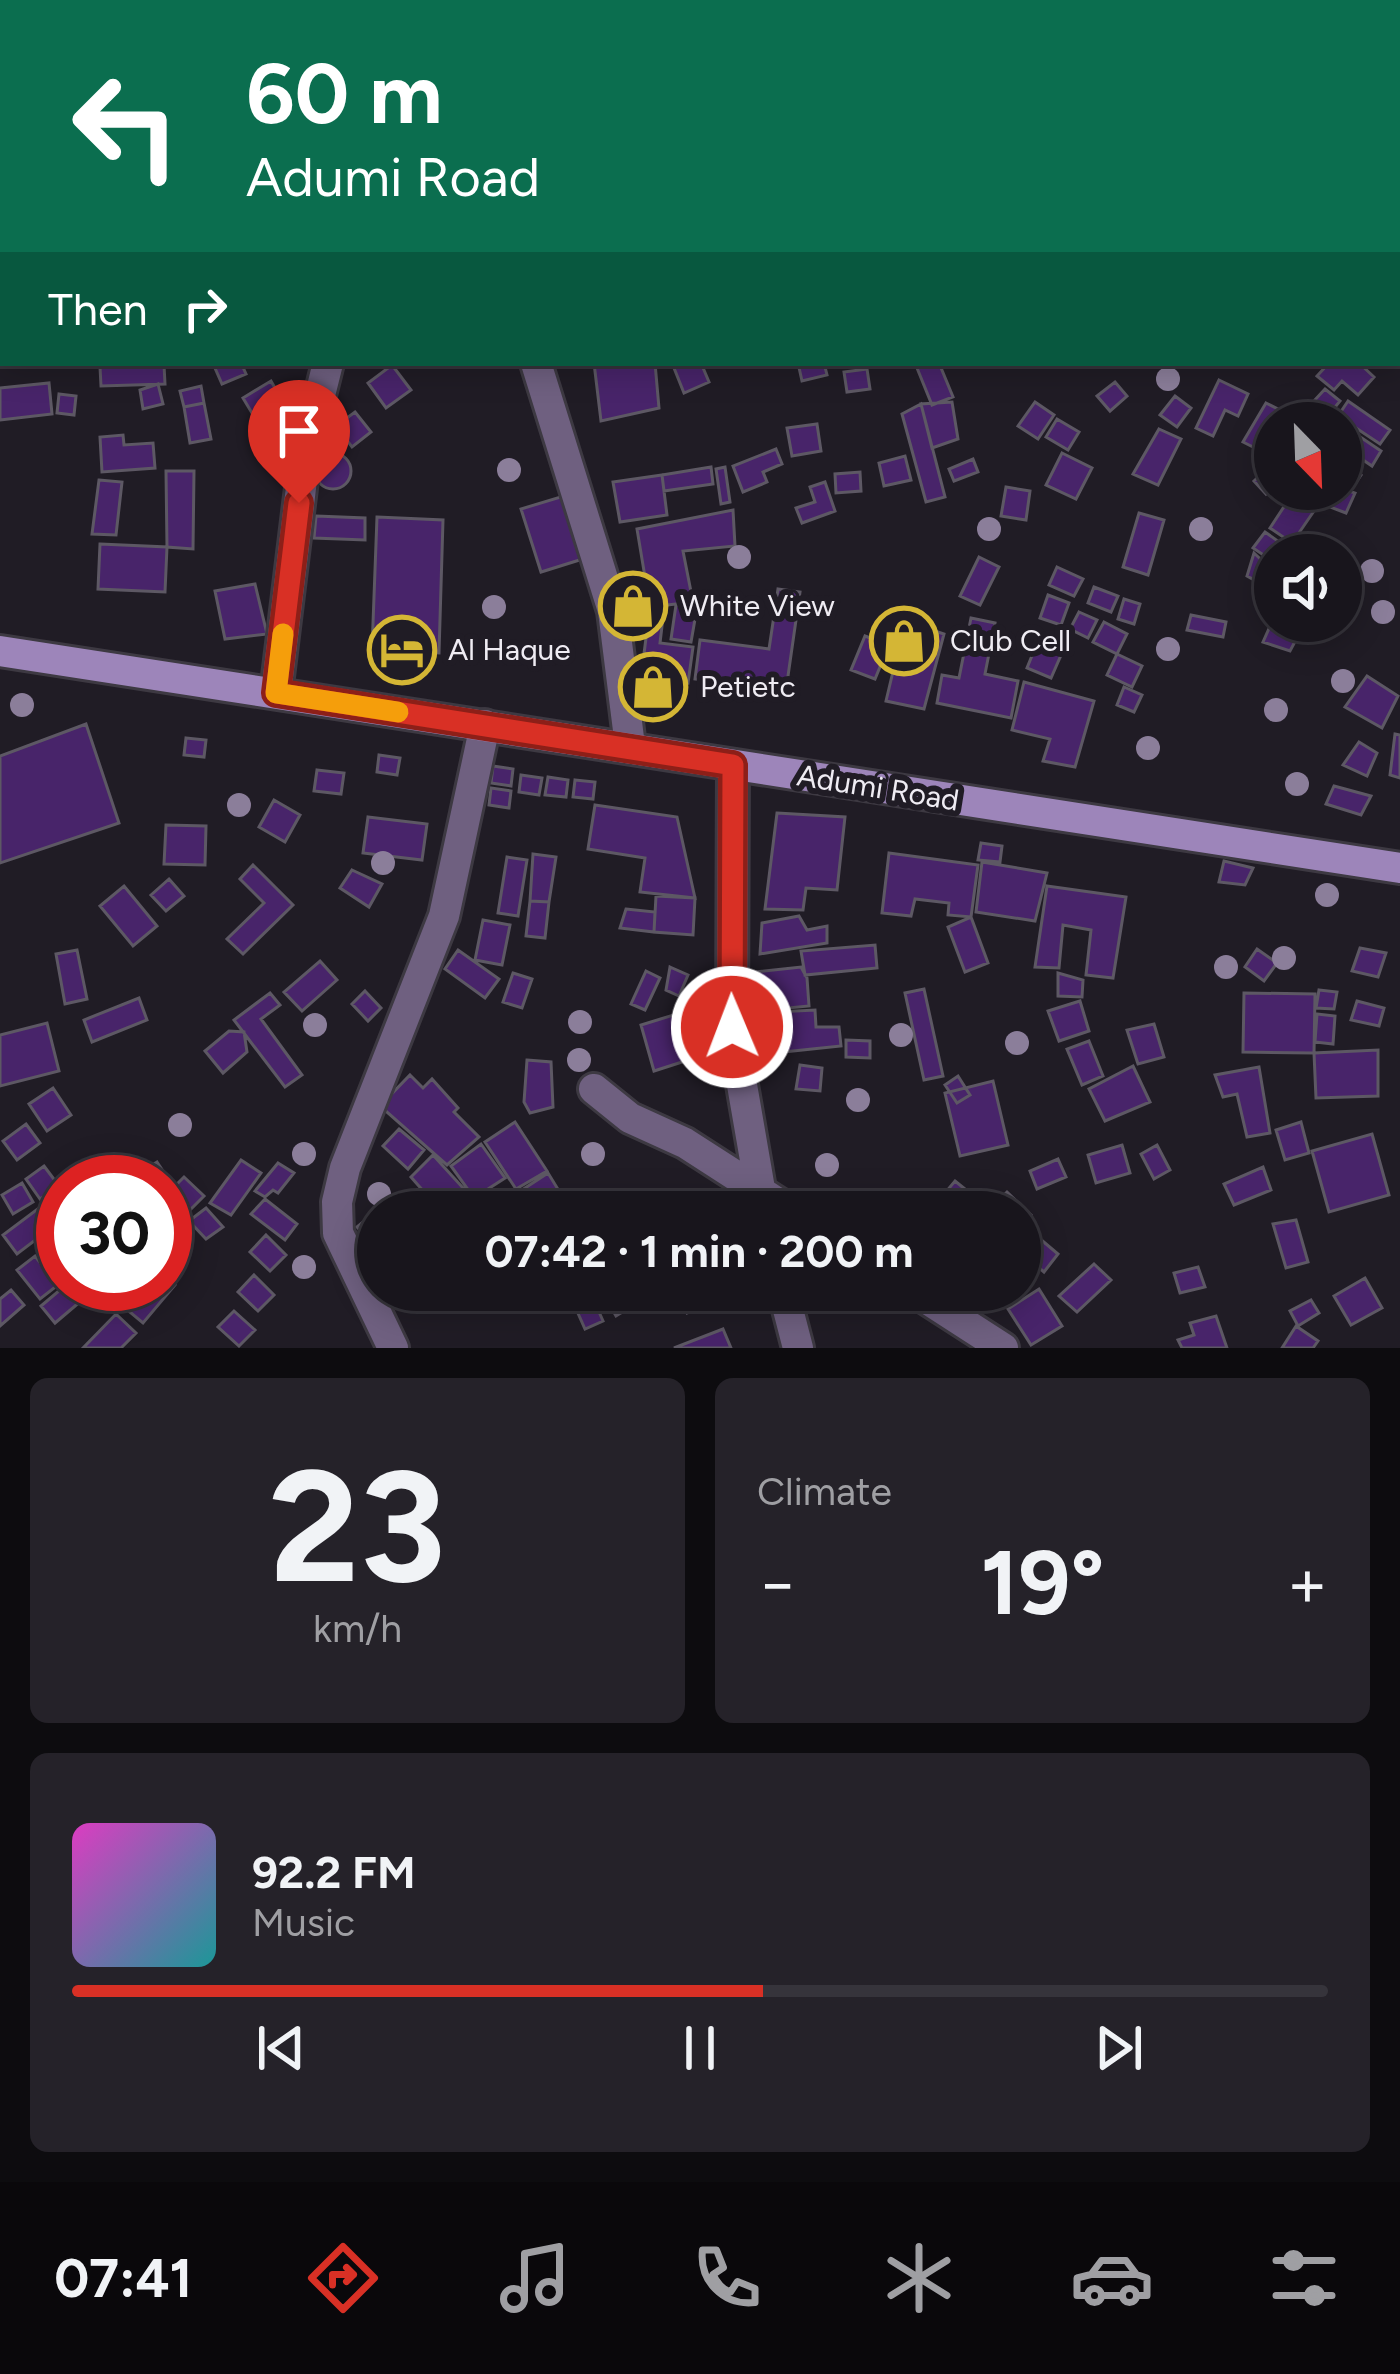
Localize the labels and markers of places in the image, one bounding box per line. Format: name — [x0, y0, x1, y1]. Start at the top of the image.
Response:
pin — [248, 380, 350, 503]
shop icon: White View — [598, 571, 668, 641]
place label: White View — [680, 587, 835, 624]
shop icon: Club Cell — [869, 606, 939, 676]
hotel icon: Al Haque — [367, 615, 437, 685]
place label: Club Cell — [950, 622, 1071, 659]
place label: Al Haque — [448, 631, 571, 668]
shop icon: Petietc — [618, 652, 688, 722]
place label: Petietc — [700, 668, 796, 705]

